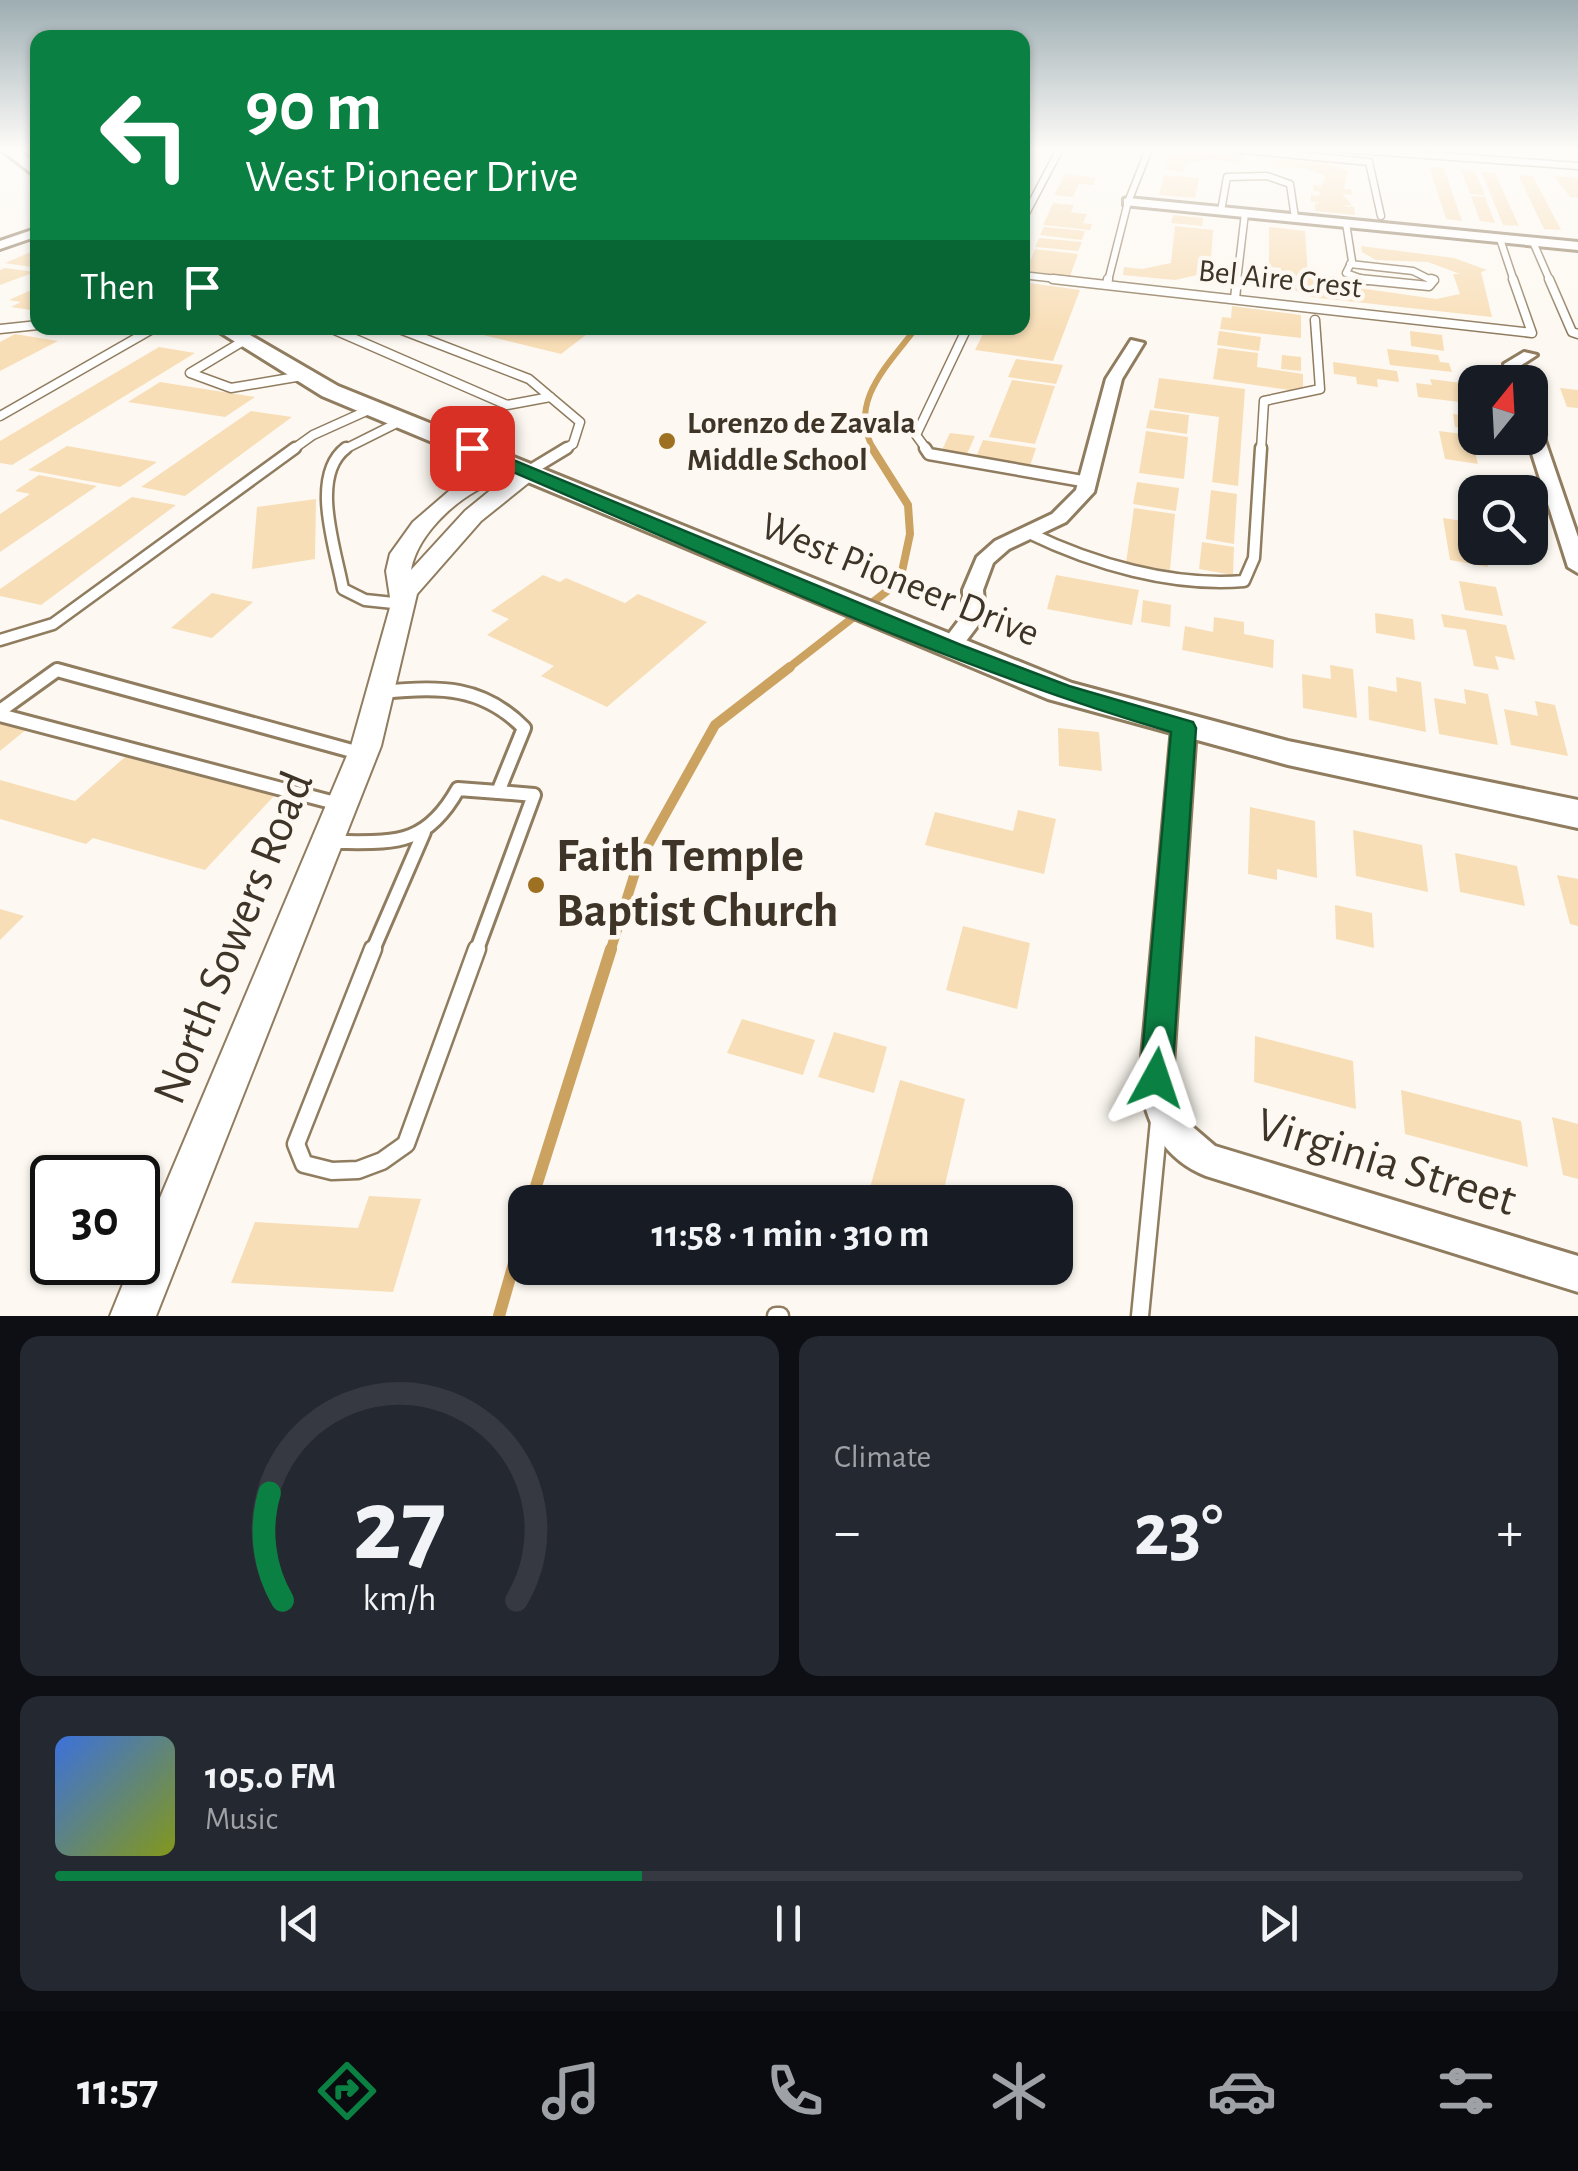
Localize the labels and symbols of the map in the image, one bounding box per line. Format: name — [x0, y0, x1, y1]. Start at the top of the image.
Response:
street label: Bel Aire Crest — [1197, 254, 1363, 304]
north arrow — [1458, 365, 1548, 455]
pin — [430, 406, 515, 491]
place label: Lorenzo de Zavala Middle School — [687, 407, 916, 476]
marker: Lorenzo de Zavala Middle School — [656, 430, 678, 452]
street label: West Pioneer Drive — [755, 506, 1045, 654]
street label: North Sowers Road — [146, 765, 322, 1111]
place label: Faith Temple Baptist Church — [556, 833, 838, 936]
marker: Faith Temple Baptist Church — [525, 874, 547, 896]
position arrow — [1104, 1026, 1208, 1130]
street label: Virginia Street — [1251, 1101, 1521, 1225]
speed limit sign: 30 — [30, 1155, 160, 1285]

